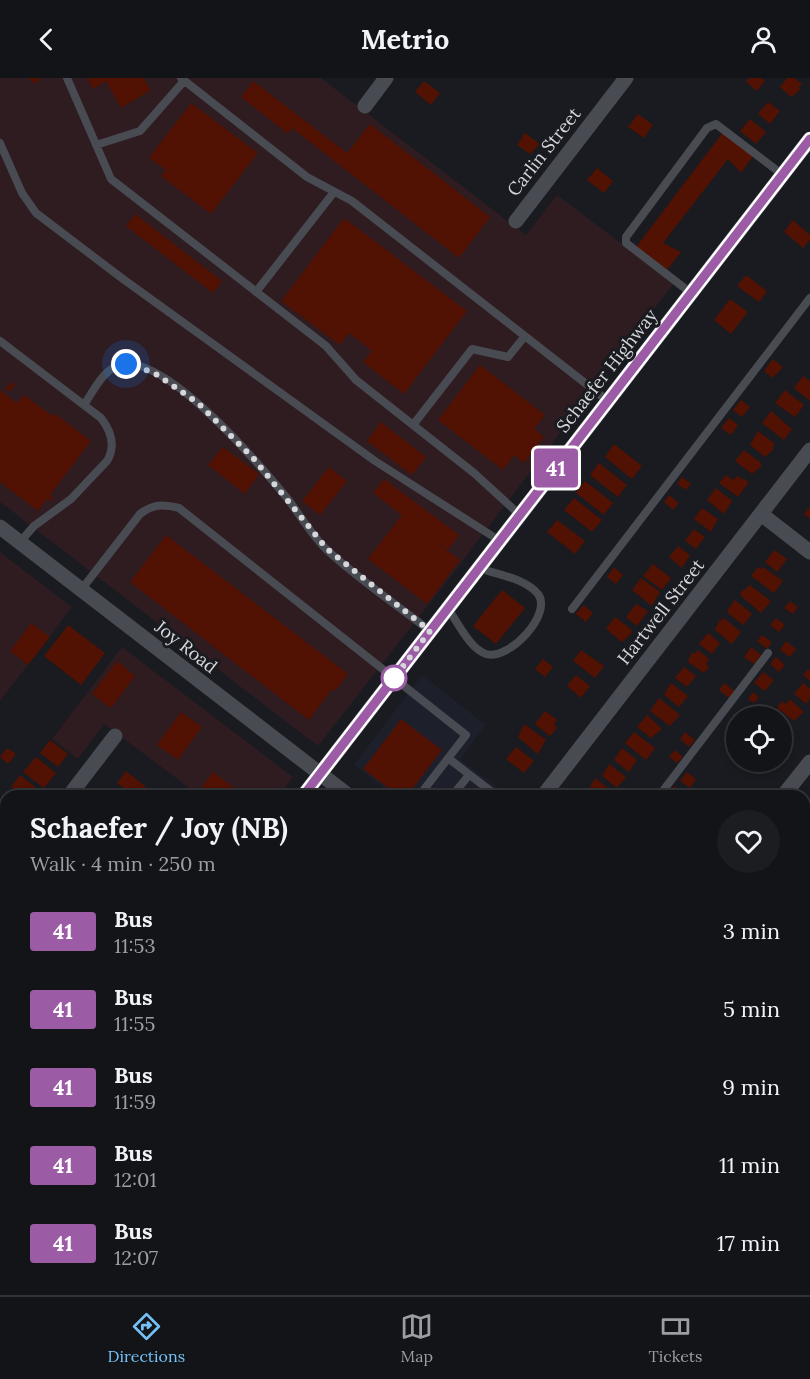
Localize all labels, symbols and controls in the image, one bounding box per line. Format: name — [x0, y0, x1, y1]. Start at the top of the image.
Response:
text: Metrio — [361, 22, 449, 56]
icon: back — [30, 23, 63, 56]
icon: person — [747, 23, 780, 56]
street label: Carlin Street — [502, 103, 585, 201]
street label: Schaefer Highway — [551, 304, 662, 437]
your location — [111, 349, 141, 379]
line badge: 41 — [529, 448, 583, 488]
text: 41 — [546, 455, 566, 482]
street label: Hartwell Street — [612, 554, 709, 669]
street label: Joy Road — [150, 614, 222, 678]
unlabelled marker — [381, 665, 407, 691]
map controls — [726, 706, 792, 772]
button: locate — [726, 706, 792, 772]
text: Schaefer / Joy (NB) — [30, 810, 288, 846]
button: heart — [717, 810, 780, 873]
text: Walk · 4 min · 250 m — [30, 851, 216, 876]
text: Bus — [114, 905, 153, 933]
text: 3 min — [723, 917, 780, 945]
text: 41 — [53, 918, 73, 945]
text: 11:53 — [114, 933, 156, 958]
text: Bus — [114, 983, 153, 1011]
text: 5 min — [723, 995, 780, 1023]
text: 41 — [53, 996, 73, 1023]
text: 11:55 — [114, 1011, 155, 1036]
text: Bus — [114, 1061, 153, 1089]
text: 9 min — [722, 1073, 780, 1101]
text: 41 — [53, 1074, 73, 1101]
text: 11:59 — [114, 1089, 156, 1114]
text: Bus — [114, 1139, 153, 1167]
text: 11 min — [719, 1151, 780, 1179]
text: 41 — [53, 1152, 73, 1179]
text: 12:01 — [114, 1167, 157, 1192]
text: Bus — [114, 1217, 153, 1245]
text: 17 min — [717, 1229, 780, 1257]
text: 41 — [53, 1230, 73, 1257]
text: 12:07 — [114, 1245, 158, 1270]
tab: Directions — [108, 1310, 185, 1366]
tab: Map — [400, 1310, 433, 1366]
tab: Tickets — [648, 1310, 702, 1366]

